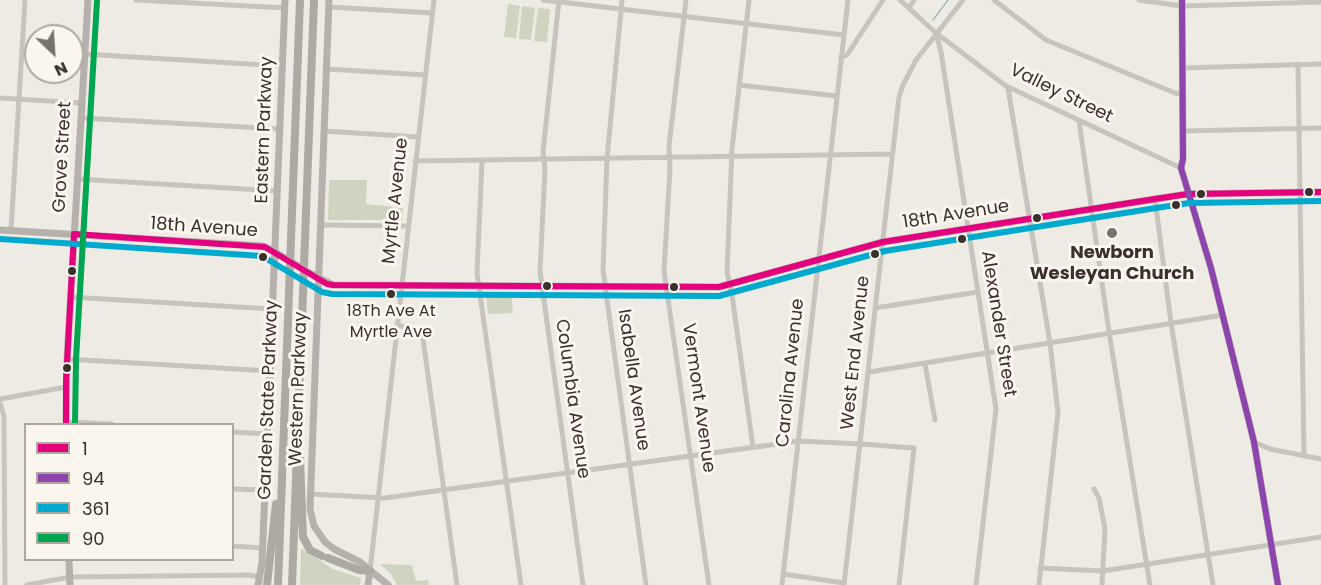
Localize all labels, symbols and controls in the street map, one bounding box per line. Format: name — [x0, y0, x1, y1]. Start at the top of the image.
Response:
north arrow — [24, 24, 84, 84]
text: N — [51, 56, 71, 82]
street label: Eastern Parkway — [252, 56, 278, 204]
street label: Valley Street — [1006, 60, 1116, 128]
street label: Grove Street — [49, 101, 77, 213]
street label: Myrtle Avenue — [379, 137, 413, 265]
unlabelled marker — [1303, 186, 1315, 198]
unlabelled marker — [1195, 188, 1207, 200]
street label: 18th Avenue — [901, 196, 1011, 234]
unlabelled marker — [1170, 199, 1182, 211]
unlabelled marker — [1031, 212, 1043, 224]
street label: 18th Avenue — [150, 213, 258, 243]
marker: Newborn Wesleyan Church — [1105, 226, 1119, 240]
unlabelled marker — [956, 233, 968, 245]
place label: Newborn Wesleyan Church — [1030, 242, 1194, 284]
unlabelled marker — [869, 248, 881, 260]
street label: Alexander Street — [976, 249, 1020, 399]
unlabelled marker — [257, 251, 269, 263]
unlabelled marker — [66, 265, 78, 277]
street label: West End Avenue — [837, 275, 875, 431]
unlabelled marker — [541, 280, 553, 292]
unlabelled marker — [668, 281, 680, 293]
marker: 18Th Ave At Myrtle Ave — [385, 288, 397, 300]
street label: Carolina Avenue — [772, 298, 810, 448]
street label: Garden State Parkway — [255, 300, 283, 500]
place label: 18Th Ave At Myrtle Ave — [347, 302, 435, 340]
street label: Isabella Avenue — [612, 308, 654, 452]
street label: Western Parkway — [286, 311, 312, 467]
street label: Columbia Avenue — [550, 318, 594, 480]
street label: Vermont Avenue — [677, 322, 719, 474]
unlabelled marker — [61, 362, 73, 374]
legend — [24, 423, 234, 561]
text: 1 — [82, 436, 88, 461]
text: 94 — [82, 466, 105, 491]
text: 361 — [82, 496, 110, 521]
text: 90 — [82, 526, 105, 551]

